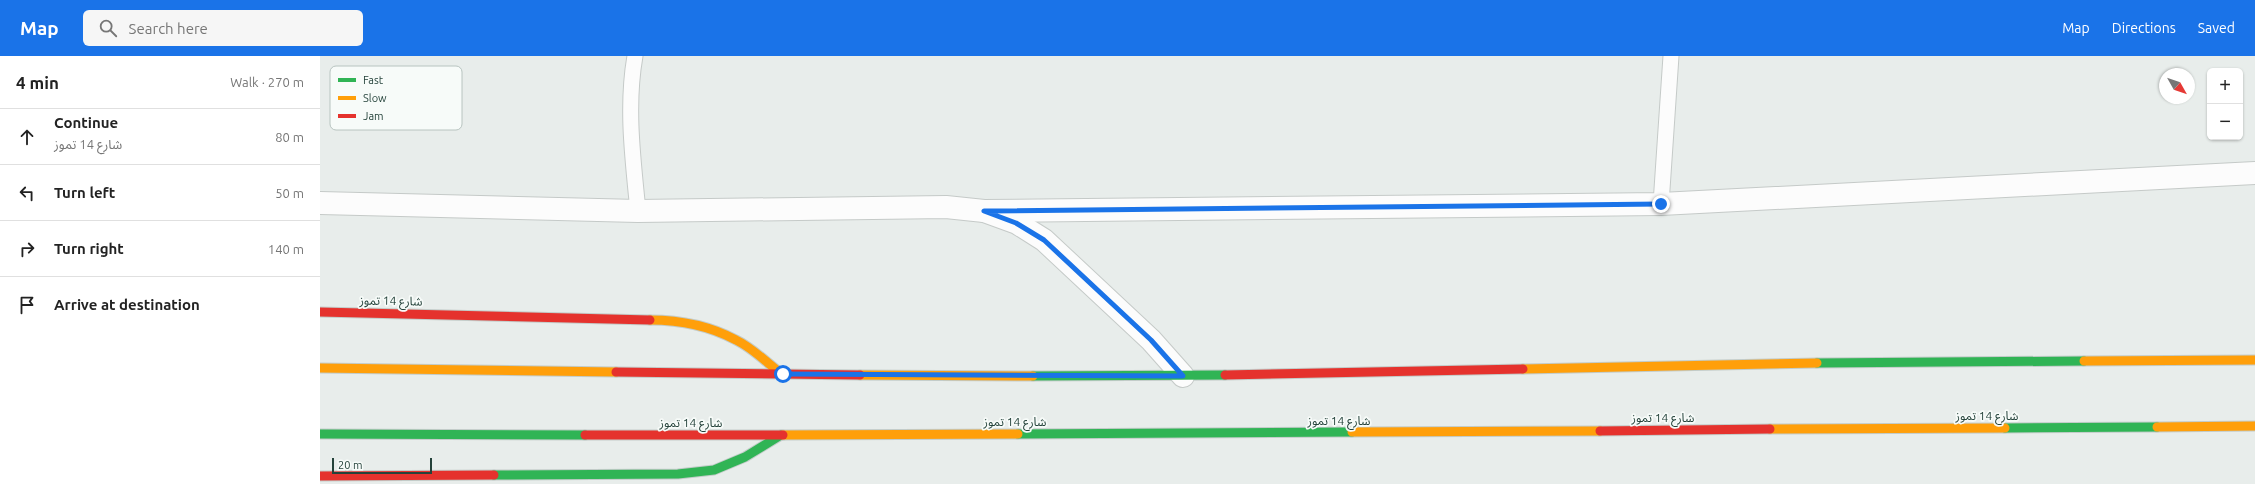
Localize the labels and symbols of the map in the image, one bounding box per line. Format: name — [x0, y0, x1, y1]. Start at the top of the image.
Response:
legend — [330, 66, 462, 130]
north arrow — [2159, 68, 2195, 104]
text: Fast — [363, 74, 384, 86]
text: Slow — [363, 92, 387, 104]
text: Jam — [363, 110, 384, 122]
route end — [1652, 195, 1670, 213]
street label: شارع 14 تموز — [358, 293, 423, 311]
route start — [774, 365, 792, 383]
street label: شارع 14 تموز — [1954, 409, 2019, 425]
street label: شارع 14 تموز — [1630, 411, 1695, 427]
street label: شارع 14 تموز — [1306, 414, 1371, 430]
street label: شارع 14 تموز — [982, 415, 1047, 431]
street label: شارع 14 تموز — [658, 416, 723, 432]
scale bar — [332, 456, 432, 475]

